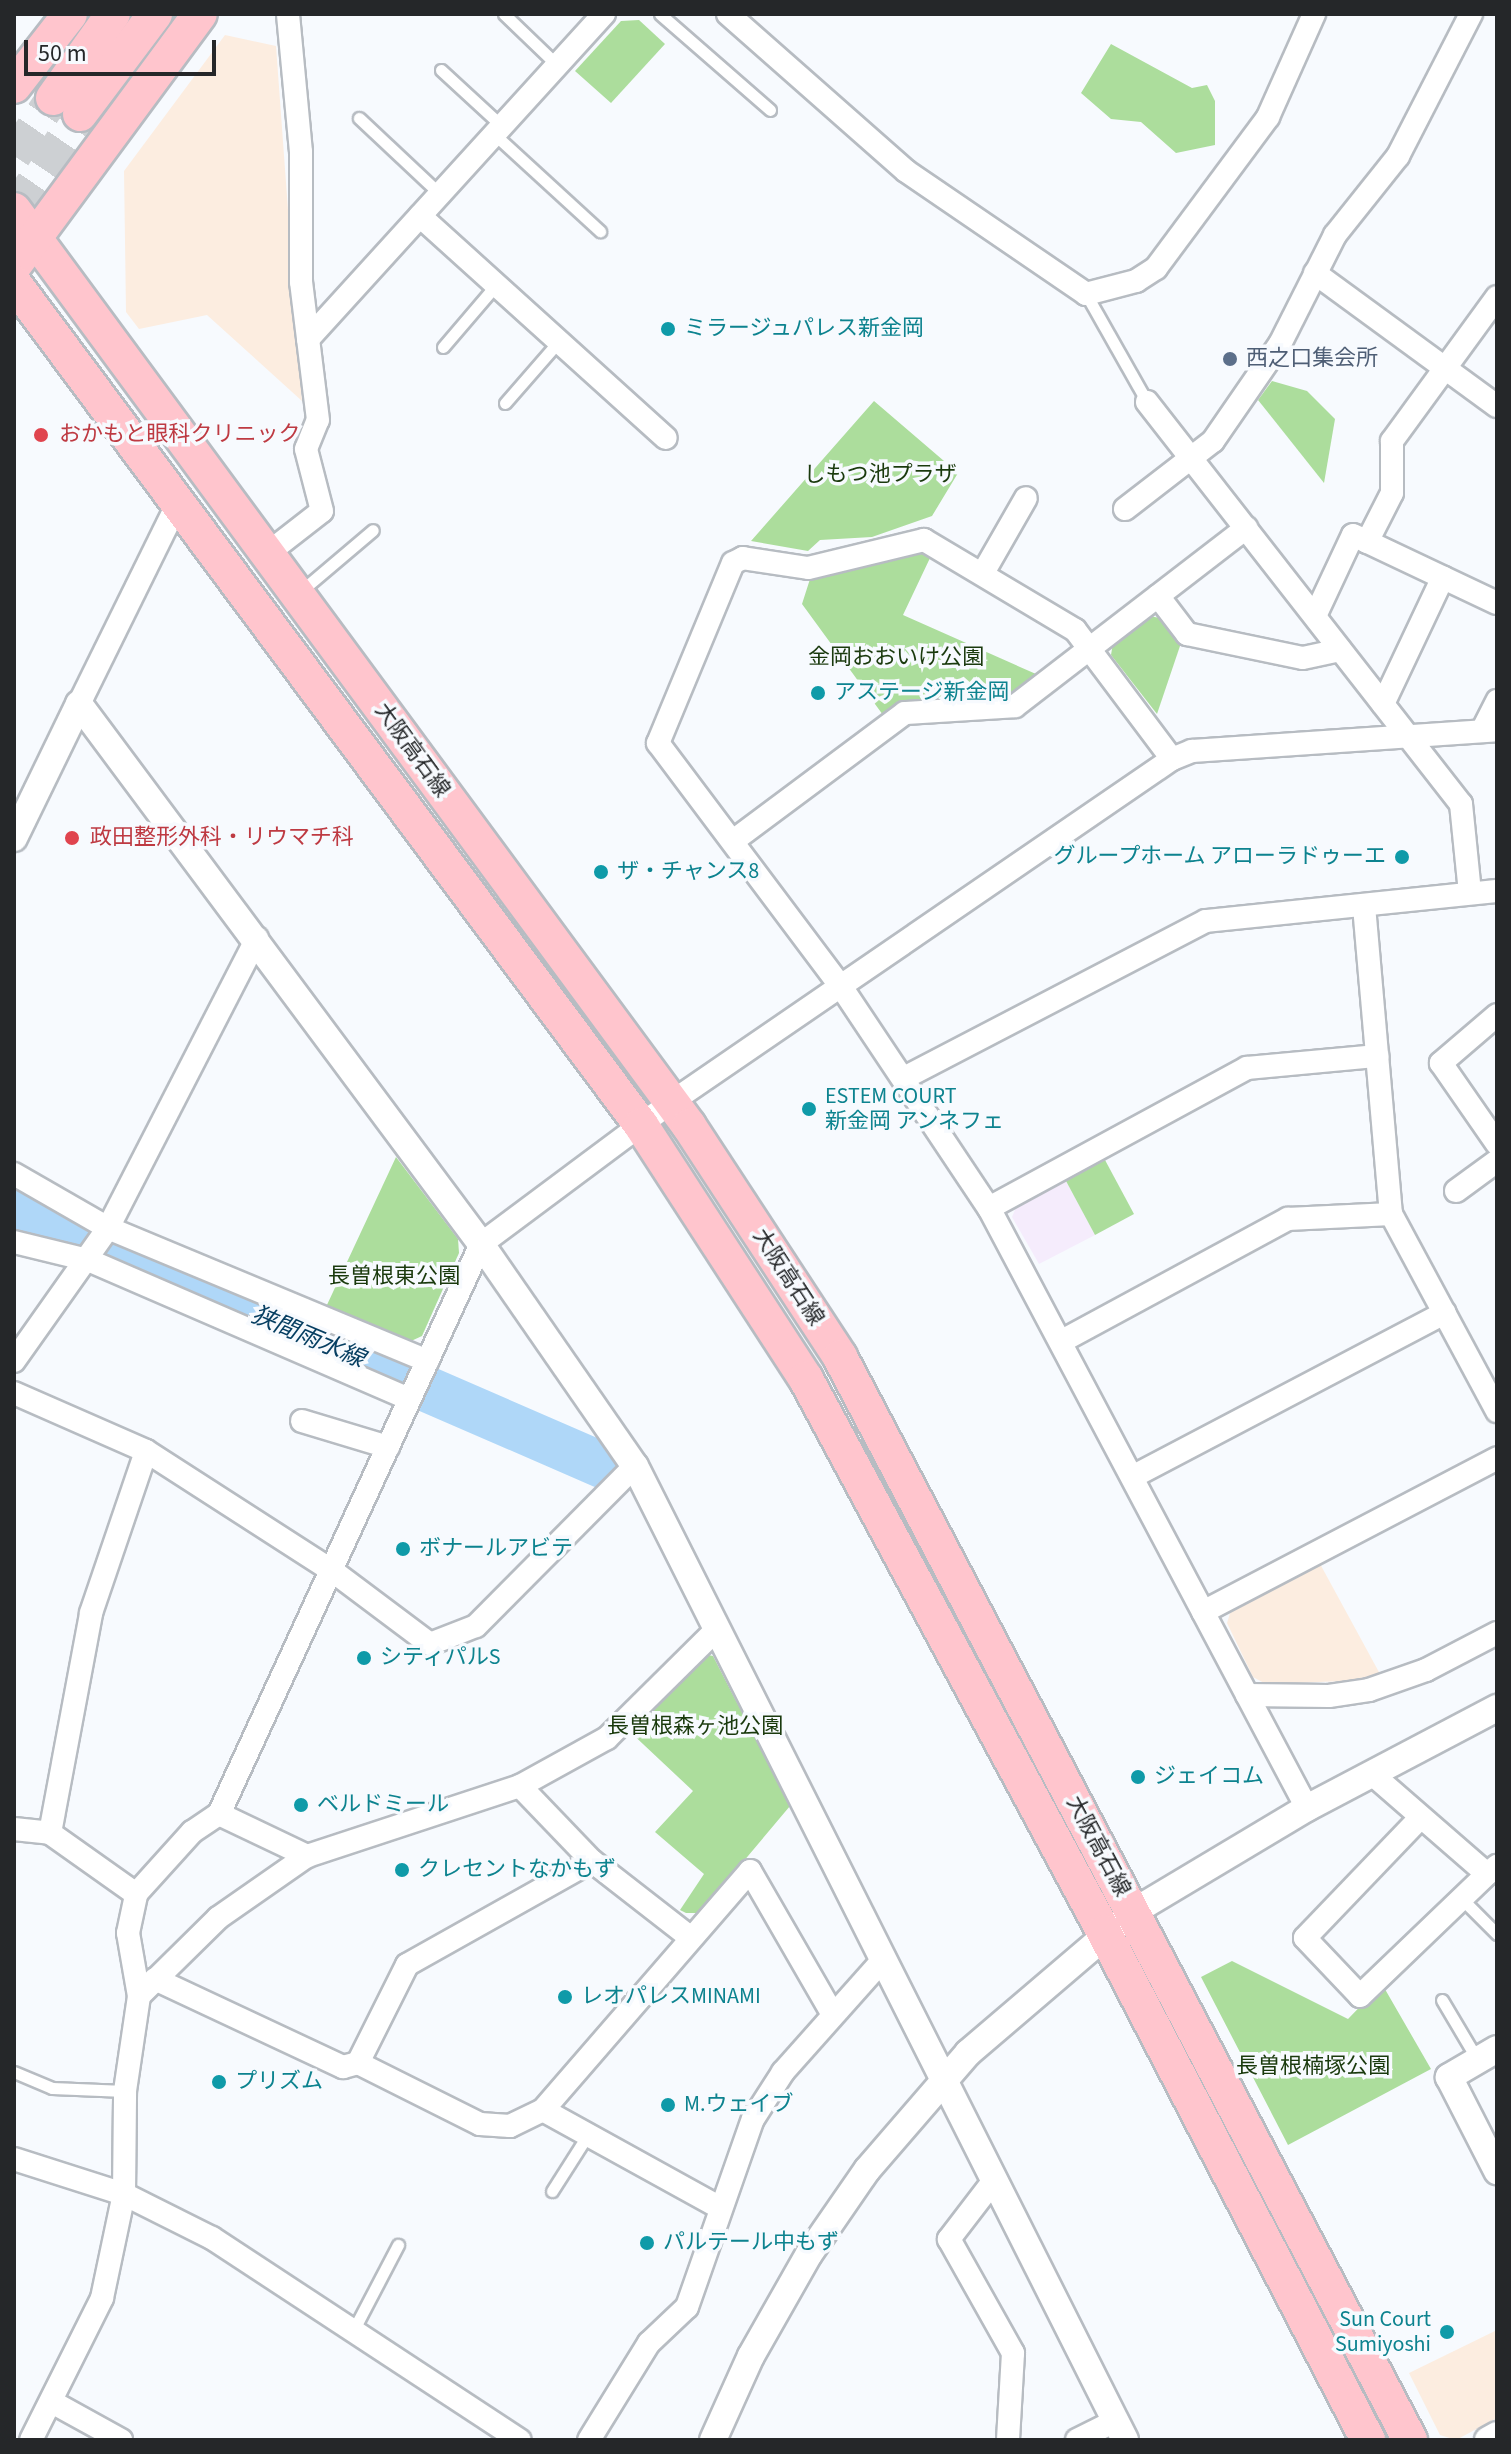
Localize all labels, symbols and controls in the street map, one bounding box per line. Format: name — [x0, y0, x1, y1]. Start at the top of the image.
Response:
scale bar — [28, 24, 220, 74]
text: 50 m — [38, 36, 87, 71]
place label: ミラージュパレス新金岡 — [684, 316, 926, 342]
marker: ミラージュパレス新金岡 — [659, 320, 677, 338]
place label: 西之口集会所 — [1246, 346, 1378, 372]
marker: 西之口集会所 — [1221, 350, 1239, 368]
place label: おかもと眼科クリニック — [59, 422, 301, 448]
marker: おかもと眼科クリニック — [30, 424, 52, 446]
park label: しもつ池プラザ — [803, 462, 957, 488]
park label: 金岡おおいけ公園 — [808, 645, 984, 671]
place label: アステージ新金岡 — [834, 680, 1010, 706]
marker: アステージ新金岡 — [809, 684, 827, 702]
street label: 大阪高石線 — [369, 698, 455, 802]
place label: 政田整形外科・リウマチ科 — [90, 825, 354, 851]
marker: 政田整形外科・リウマチ科 — [61, 827, 83, 849]
place label: グループホーム アローラドゥーエ — [1052, 844, 1386, 870]
marker: グループホーム アローラドゥーエ — [1393, 848, 1411, 866]
place label: ザ・チャンス8 — [617, 859, 760, 885]
marker: ザ・チャンス8 — [592, 863, 610, 881]
place label: ESTEM COURT 新金岡 アンネフェ — [825, 1083, 1005, 1134]
marker: ESTEM COURT 新金岡 アンネフェ — [800, 1100, 818, 1118]
street label: 大阪高石線 — [747, 1224, 829, 1330]
park label: 長曽根東公園 — [328, 1264, 460, 1290]
water label: 狭間雨水線 — [247, 1300, 369, 1374]
place label: ボナールアビテ — [419, 1536, 573, 1562]
marker: ボナールアビテ — [394, 1540, 412, 1558]
place label: シティパルS — [380, 1645, 502, 1671]
marker: シティパルS — [355, 1649, 373, 1667]
park label: 長曽根森ヶ池公園 — [607, 1714, 783, 1740]
place label: ジェイコム — [1154, 1764, 1264, 1790]
marker: ジェイコム — [1129, 1768, 1147, 1786]
street label: 大阪高石線 — [1061, 1791, 1135, 1901]
place label: ベルドミール — [317, 1792, 449, 1818]
marker: ベルドミール — [292, 1796, 310, 1814]
place label: クレセントなかもず — [418, 1857, 616, 1883]
marker: クレセントなかもず — [393, 1861, 411, 1879]
place label: レオパレスMINAMI — [581, 1984, 761, 2010]
marker: レオパレスMINAMI — [556, 1988, 574, 2006]
park label: 長曽根楠塚公園 — [1236, 2054, 1390, 2080]
place label: プリズム — [235, 2069, 323, 2095]
marker: プリズム — [210, 2073, 228, 2091]
place label: M.ウェイブ — [684, 2092, 793, 2118]
marker: M.ウェイブ — [659, 2096, 677, 2114]
place label: パルテール中もず — [663, 2230, 839, 2256]
marker: パルテール中もず — [638, 2234, 656, 2252]
place label: Sun Court Sumiyoshi — [1335, 2306, 1431, 2358]
marker: Sun Court Sumiyoshi — [1438, 2323, 1456, 2341]

